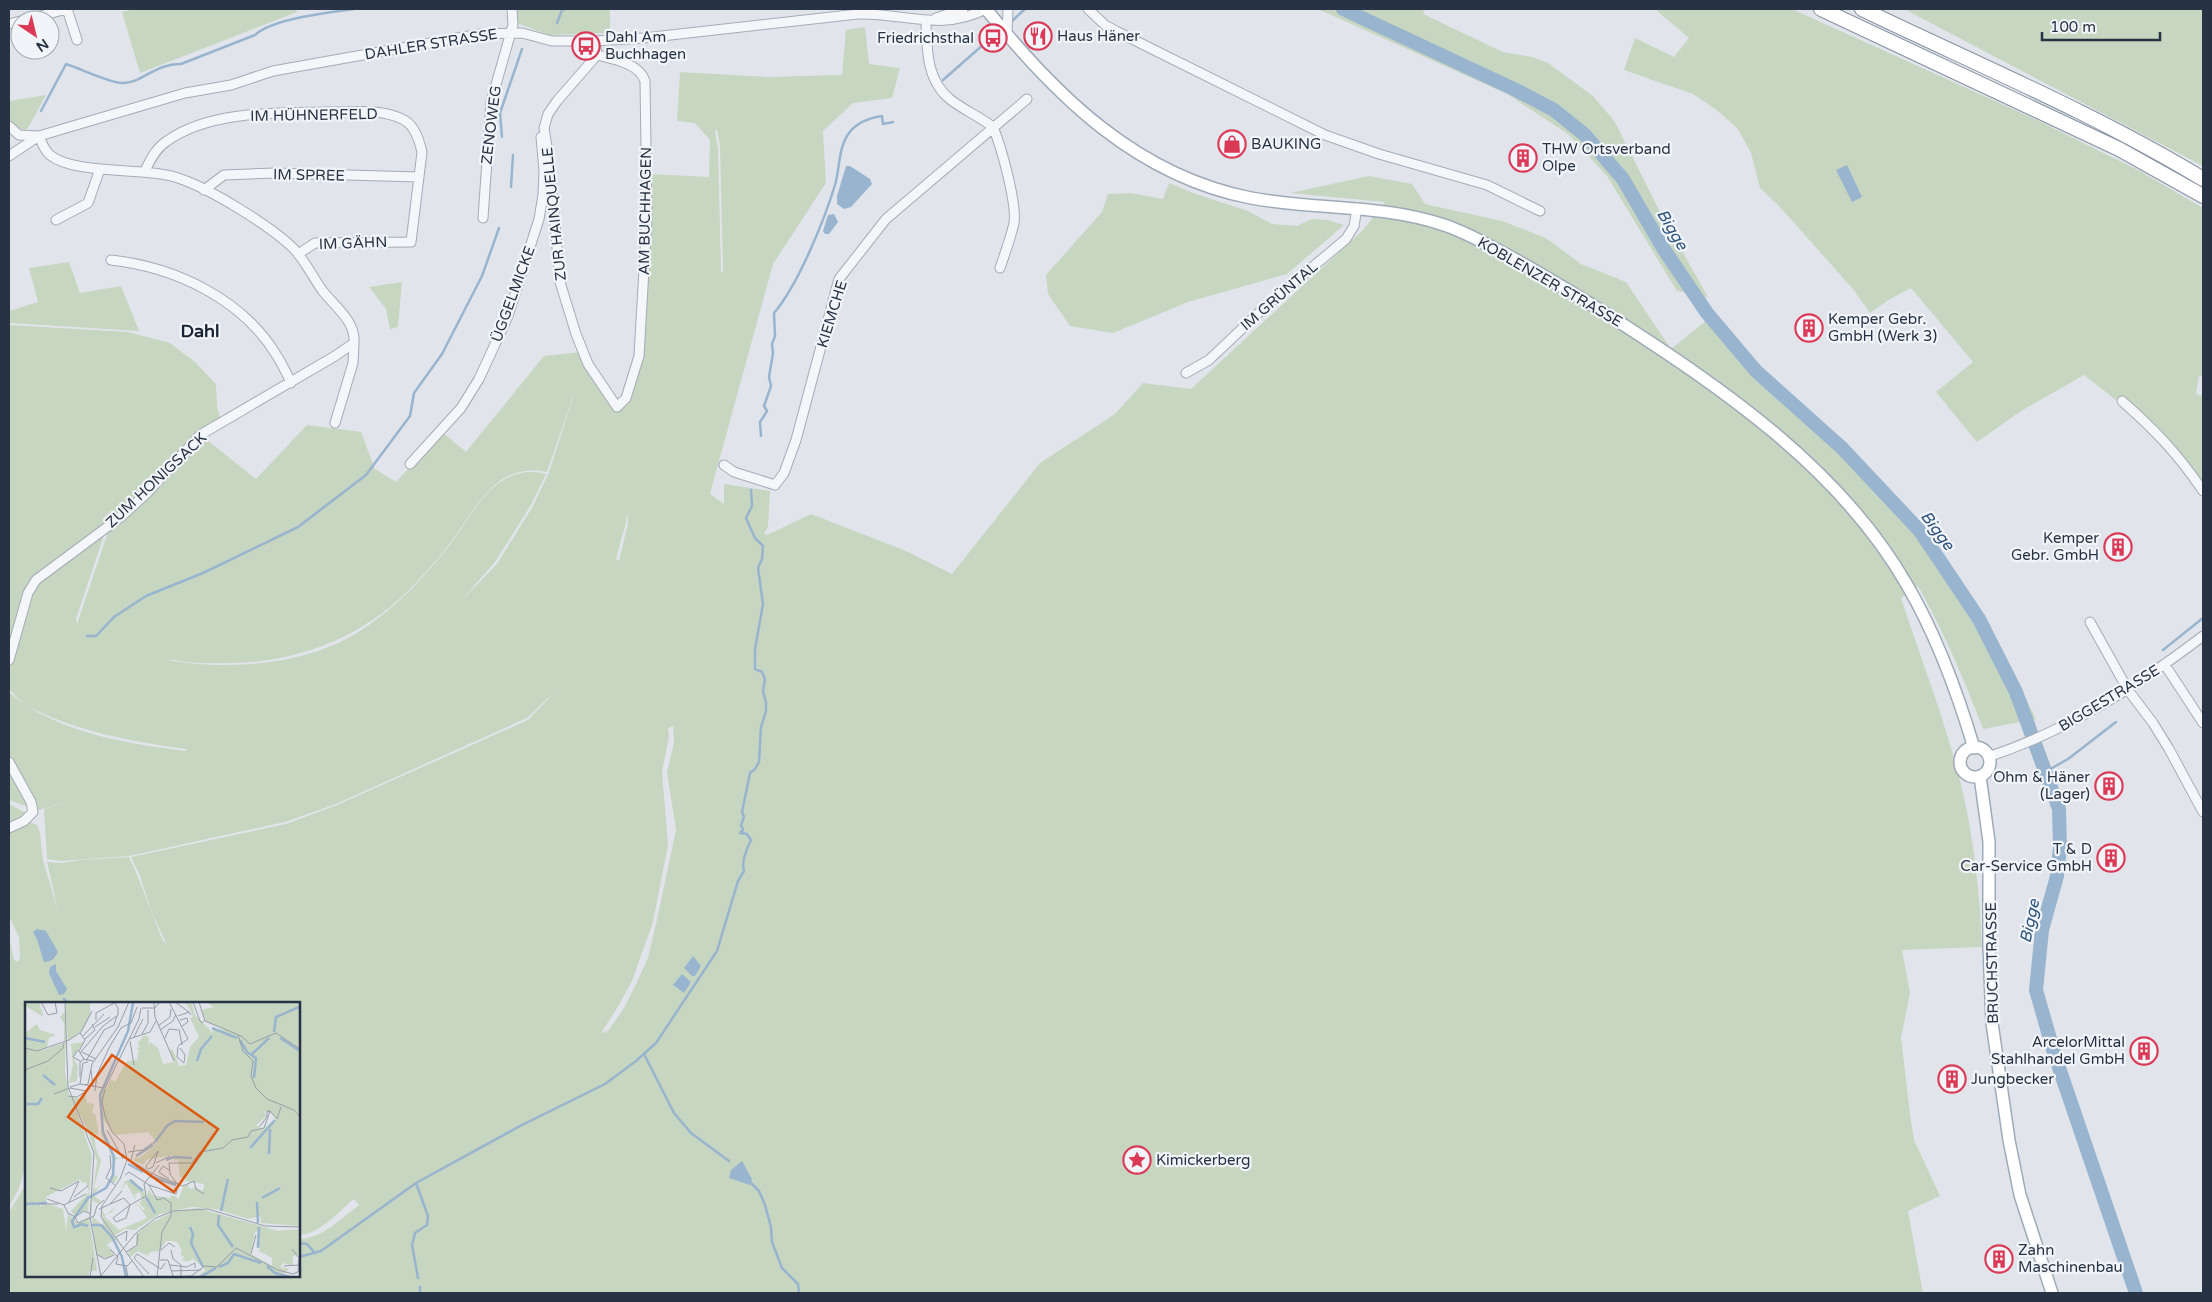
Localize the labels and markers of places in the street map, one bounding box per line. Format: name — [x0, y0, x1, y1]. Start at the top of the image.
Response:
restaurant icon: Haus Häner — [1023, 21, 1053, 51]
bus stop icon: Friedrichsthal — [978, 23, 1008, 53]
place label: Haus Häner — [1057, 27, 1140, 45]
place label: Dahl Am Buchhagen — [605, 28, 686, 63]
place label: Friedrichsthal — [877, 29, 974, 47]
bus stop icon: Dahl Am Buchhagen — [571, 31, 601, 61]
shop icon: BAUKING — [1217, 129, 1247, 159]
place label: BAUKING — [1251, 135, 1321, 153]
place label: THW Ortsverband Olpe — [1542, 140, 1671, 175]
building icon: THW Ortsverband Olpe — [1508, 143, 1538, 173]
place label: Kemper Gebr. GmbH (Werk 3) — [1828, 310, 1937, 345]
building icon: Kemper Gebr. GmbH (Werk 3) — [1794, 313, 1824, 343]
place label: Kemper Gebr. GmbH — [2011, 529, 2099, 564]
building icon: Kemper Gebr. GmbH — [2103, 532, 2133, 562]
place label: Ohm & Häner (Lager) — [1993, 768, 2090, 803]
building icon: Ohm & Häner (Lager) — [2094, 771, 2124, 801]
place label: T & D Car-Service GmbH — [1960, 840, 2092, 875]
building icon: T & D Car-Service GmbH — [2096, 843, 2126, 873]
place label: ArcelorMittal Stahlhandel GmbH — [1991, 1033, 2125, 1068]
building icon: ArcelorMittal Stahlhandel GmbH — [2129, 1036, 2159, 1066]
building icon: Jungbecker — [1937, 1064, 1967, 1094]
place label: Jungbecker — [1971, 1070, 2054, 1088]
place icon: Kimickerberg — [1122, 1145, 1152, 1175]
place label: Kimickerberg — [1156, 1151, 1251, 1169]
place label: Zahn Maschinenbau — [2018, 1241, 2123, 1276]
building icon: Zahn Maschinenbau — [1984, 1244, 2014, 1274]

